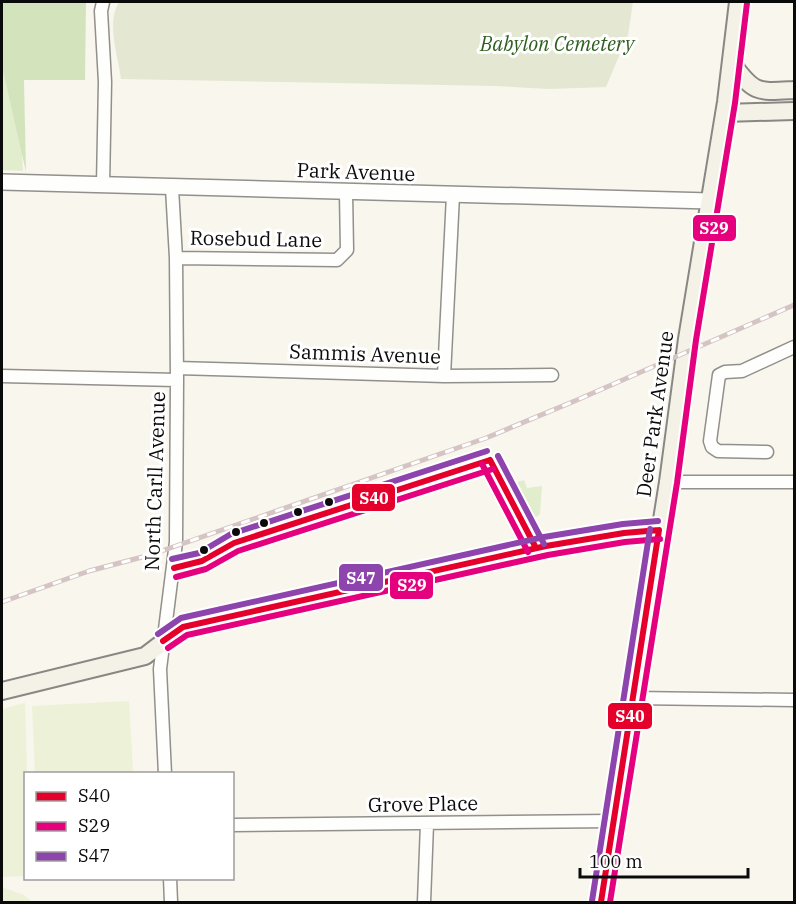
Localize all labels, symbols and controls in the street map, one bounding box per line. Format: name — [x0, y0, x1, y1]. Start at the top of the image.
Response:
park label: Babylon Cemetery — [479, 30, 636, 57]
street label: Park Avenue — [296, 156, 416, 187]
line badge: S29 — [692, 214, 737, 242]
text: S29 — [699, 218, 729, 238]
street label: Rosebud Lane — [190, 224, 322, 253]
street label: Deer Park Avenue — [629, 329, 680, 499]
street label: Sammis Avenue — [289, 337, 441, 370]
street label: North Carll Avenue — [138, 391, 171, 571]
line badge: S40 — [351, 483, 396, 512]
text: S40 — [359, 488, 389, 508]
unlabelled marker — [323, 496, 335, 508]
unlabelled marker — [292, 506, 304, 518]
unlabelled marker — [258, 517, 270, 529]
unlabelled marker — [230, 526, 242, 538]
unlabelled marker — [198, 544, 210, 556]
line badge: S47 — [338, 563, 384, 592]
text: S47 — [346, 568, 376, 588]
line badge: S29 — [389, 571, 434, 600]
text: S29 — [397, 575, 427, 595]
line badge: S40 — [607, 702, 653, 730]
text: S40 — [615, 706, 645, 726]
legend — [24, 772, 234, 880]
text: S40 — [78, 784, 110, 807]
street label: Grove Place — [368, 789, 478, 818]
text: S29 — [78, 814, 110, 837]
scale bar — [580, 841, 748, 879]
text: S47 — [78, 844, 110, 867]
text: 100 m — [589, 850, 643, 873]

